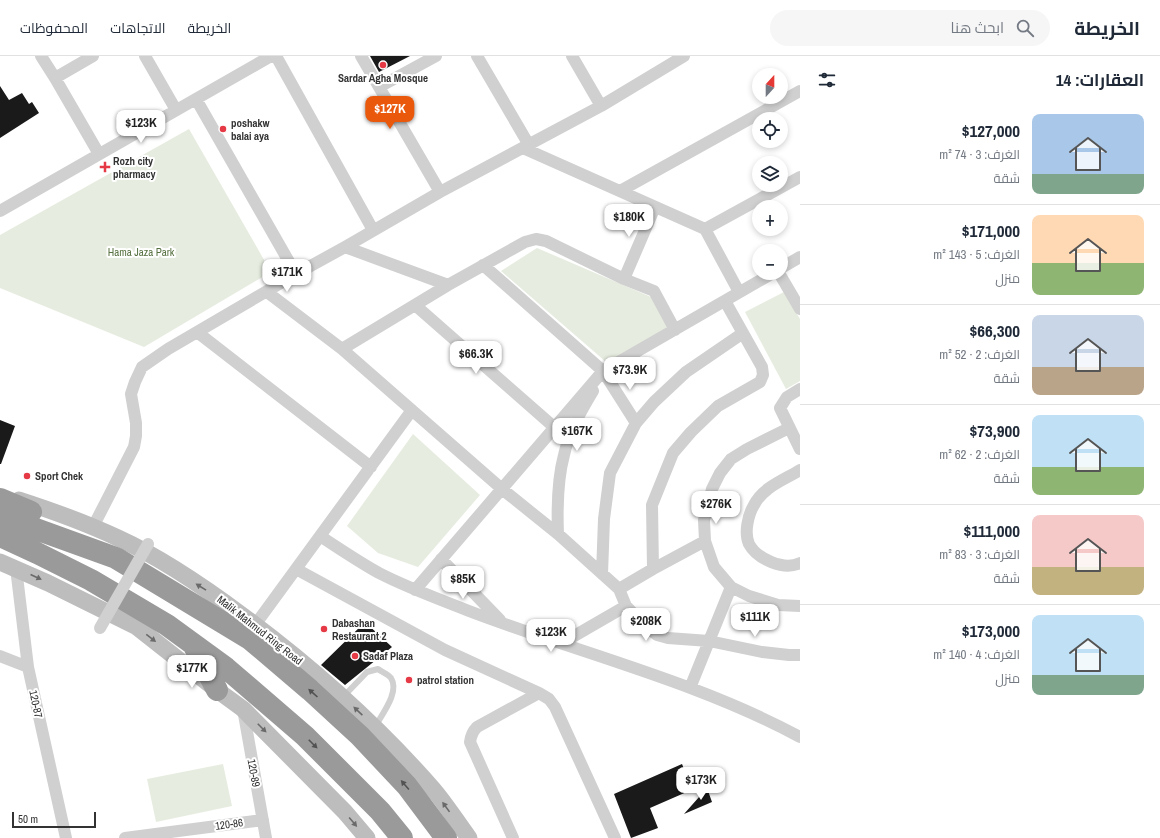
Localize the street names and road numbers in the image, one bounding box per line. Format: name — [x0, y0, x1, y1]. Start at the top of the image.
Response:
street label: Malik Mahmud Ring Road — [214, 592, 306, 668]
street label: 120-87 — [26, 689, 46, 719]
street label: 120-89 — [245, 758, 263, 788]
street label: 120-86 — [214, 815, 244, 833]

